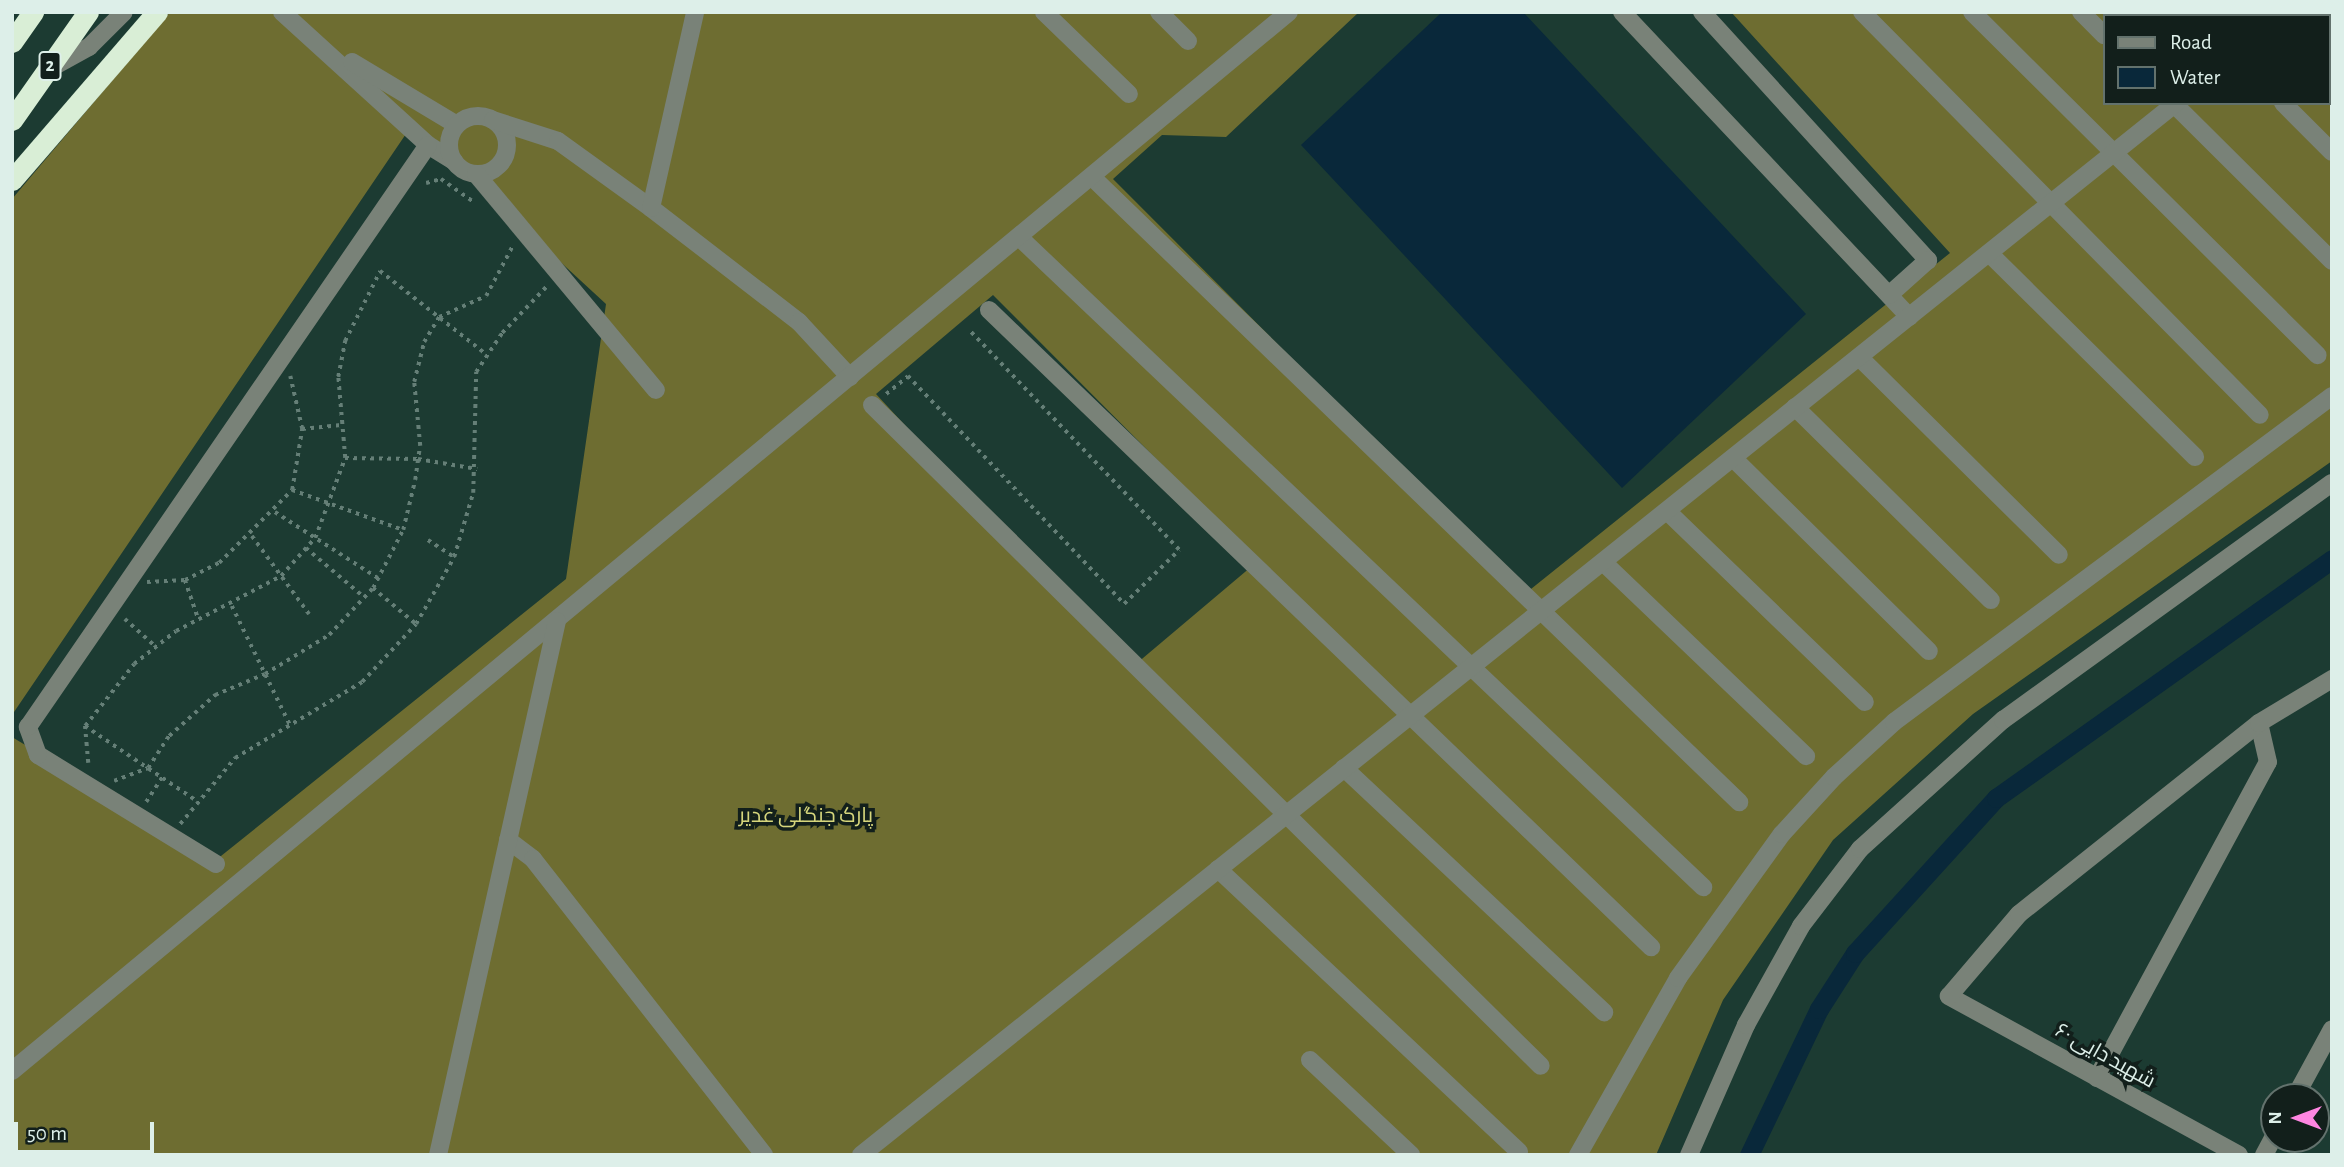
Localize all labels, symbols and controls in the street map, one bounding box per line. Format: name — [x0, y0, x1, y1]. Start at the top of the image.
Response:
legend — [2102, 14, 2330, 105]
text: Road — [2170, 32, 2212, 53]
road number: 2 — [38, 50, 62, 82]
text: Water — [2170, 67, 2220, 88]
park label: پارک جنگلی غدیر — [739, 803, 873, 829]
street label: شهید دایی ۶۰ — [2050, 1018, 2160, 1094]
north arrow — [2260, 1083, 2330, 1153]
scale bar — [18, 1108, 158, 1152]
text: N — [2266, 1111, 2285, 1125]
text: 50 m — [27, 1123, 67, 1144]

